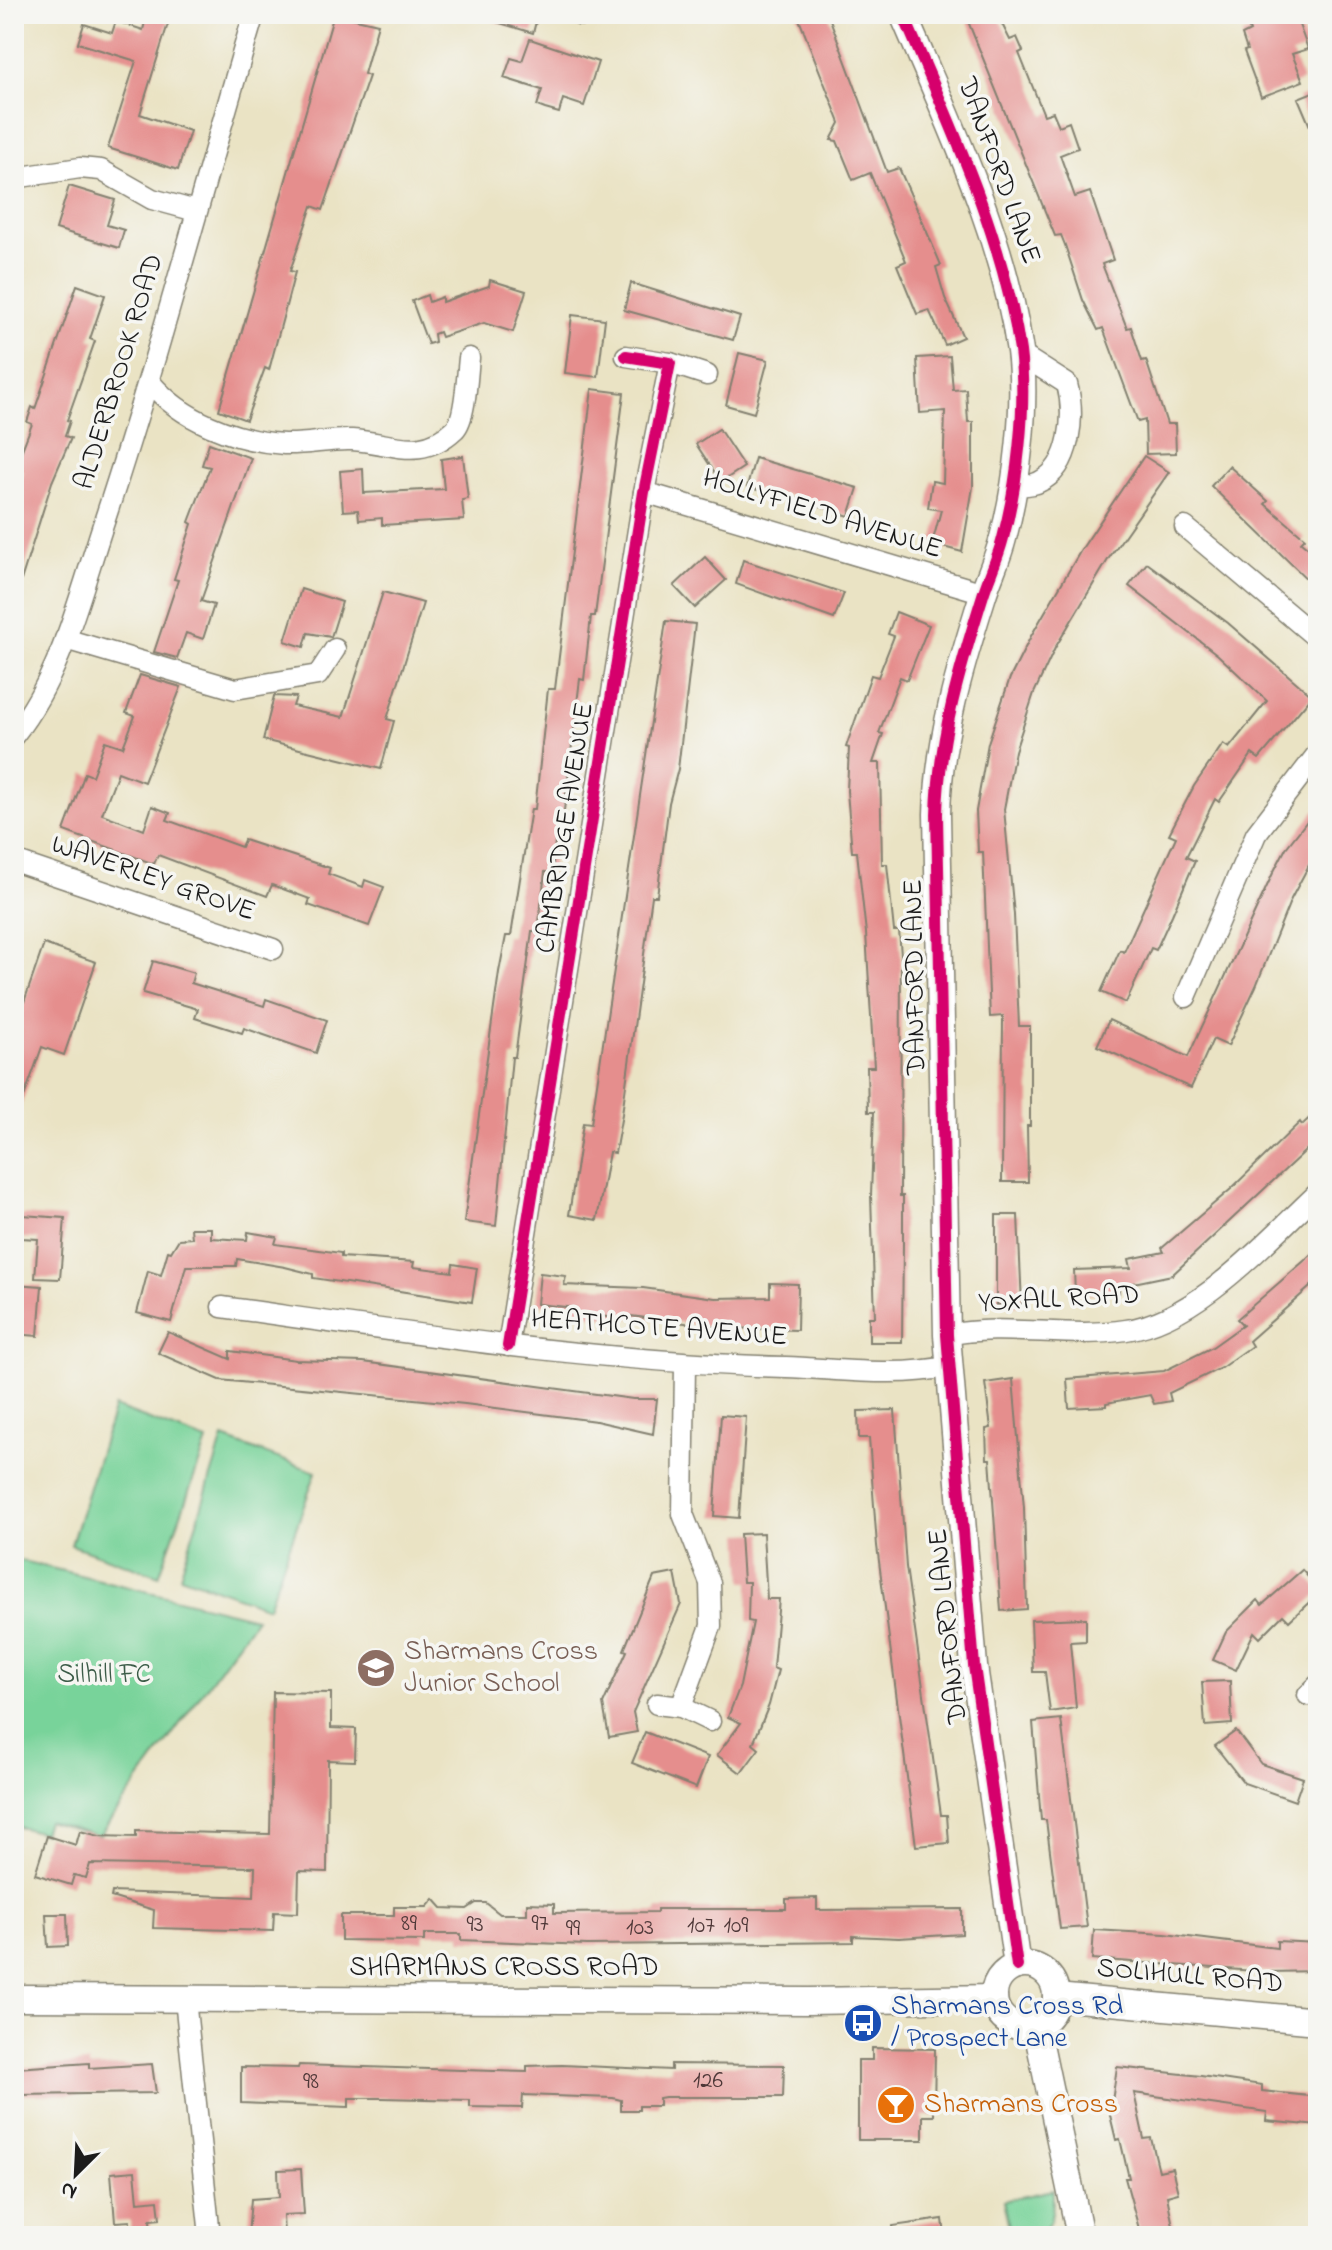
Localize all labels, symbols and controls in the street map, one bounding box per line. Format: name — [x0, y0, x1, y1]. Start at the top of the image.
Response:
street label: DANFORD LANE — [945, 71, 1051, 270]
street label: ALDERBROOK ROAD — [65, 249, 175, 495]
street label: HOLLYFIELD AVENUE — [697, 459, 947, 571]
street label: CAMBRIDGE AVENUE — [526, 700, 606, 956]
street label: WAVERLEY GROVE — [45, 825, 261, 933]
street label: DANFORD LANE — [894, 879, 938, 1076]
street label: YOXALL ROAD — [977, 1275, 1141, 1325]
street label: HEATHCOTE AVENUE — [530, 1300, 788, 1358]
street label: DANFORD LANE — [918, 1526, 980, 1727]
place label: Sharmans Cross Junior School — [404, 1632, 598, 1705]
school or university icon: Sharmans Cross Junior School — [355, 1647, 397, 1689]
park label: Silhill FC — [57, 1655, 151, 1696]
house number: 89 — [401, 1907, 418, 1942]
house number: 97 — [531, 1907, 549, 1942]
house number: 93 — [466, 1908, 484, 1943]
house number: 107 — [687, 1909, 715, 1944]
house number: 109 — [723, 1909, 749, 1944]
house number: 103 — [626, 1911, 654, 1946]
house number: 99 — [566, 1912, 581, 1947]
street label: SHARMANS CROSS ROAD — [349, 1948, 659, 1989]
street label: SOLIHULL ROAD — [1095, 1948, 1285, 2006]
place label: Sharmans Cross Rd / Prospect Lane — [891, 1987, 1124, 2060]
bus stop icon: Sharmans Cross Rd / Prospect Lane — [842, 2002, 884, 2044]
house number: 126 — [693, 2064, 723, 2099]
house number: 98 — [303, 2065, 319, 2100]
bar icon: Sharmans Cross — [875, 2084, 917, 2126]
place label: Sharmans Cross — [924, 2085, 1118, 2126]
north arrow — [36, 2134, 116, 2214]
text: N — [56, 2172, 82, 2207]

